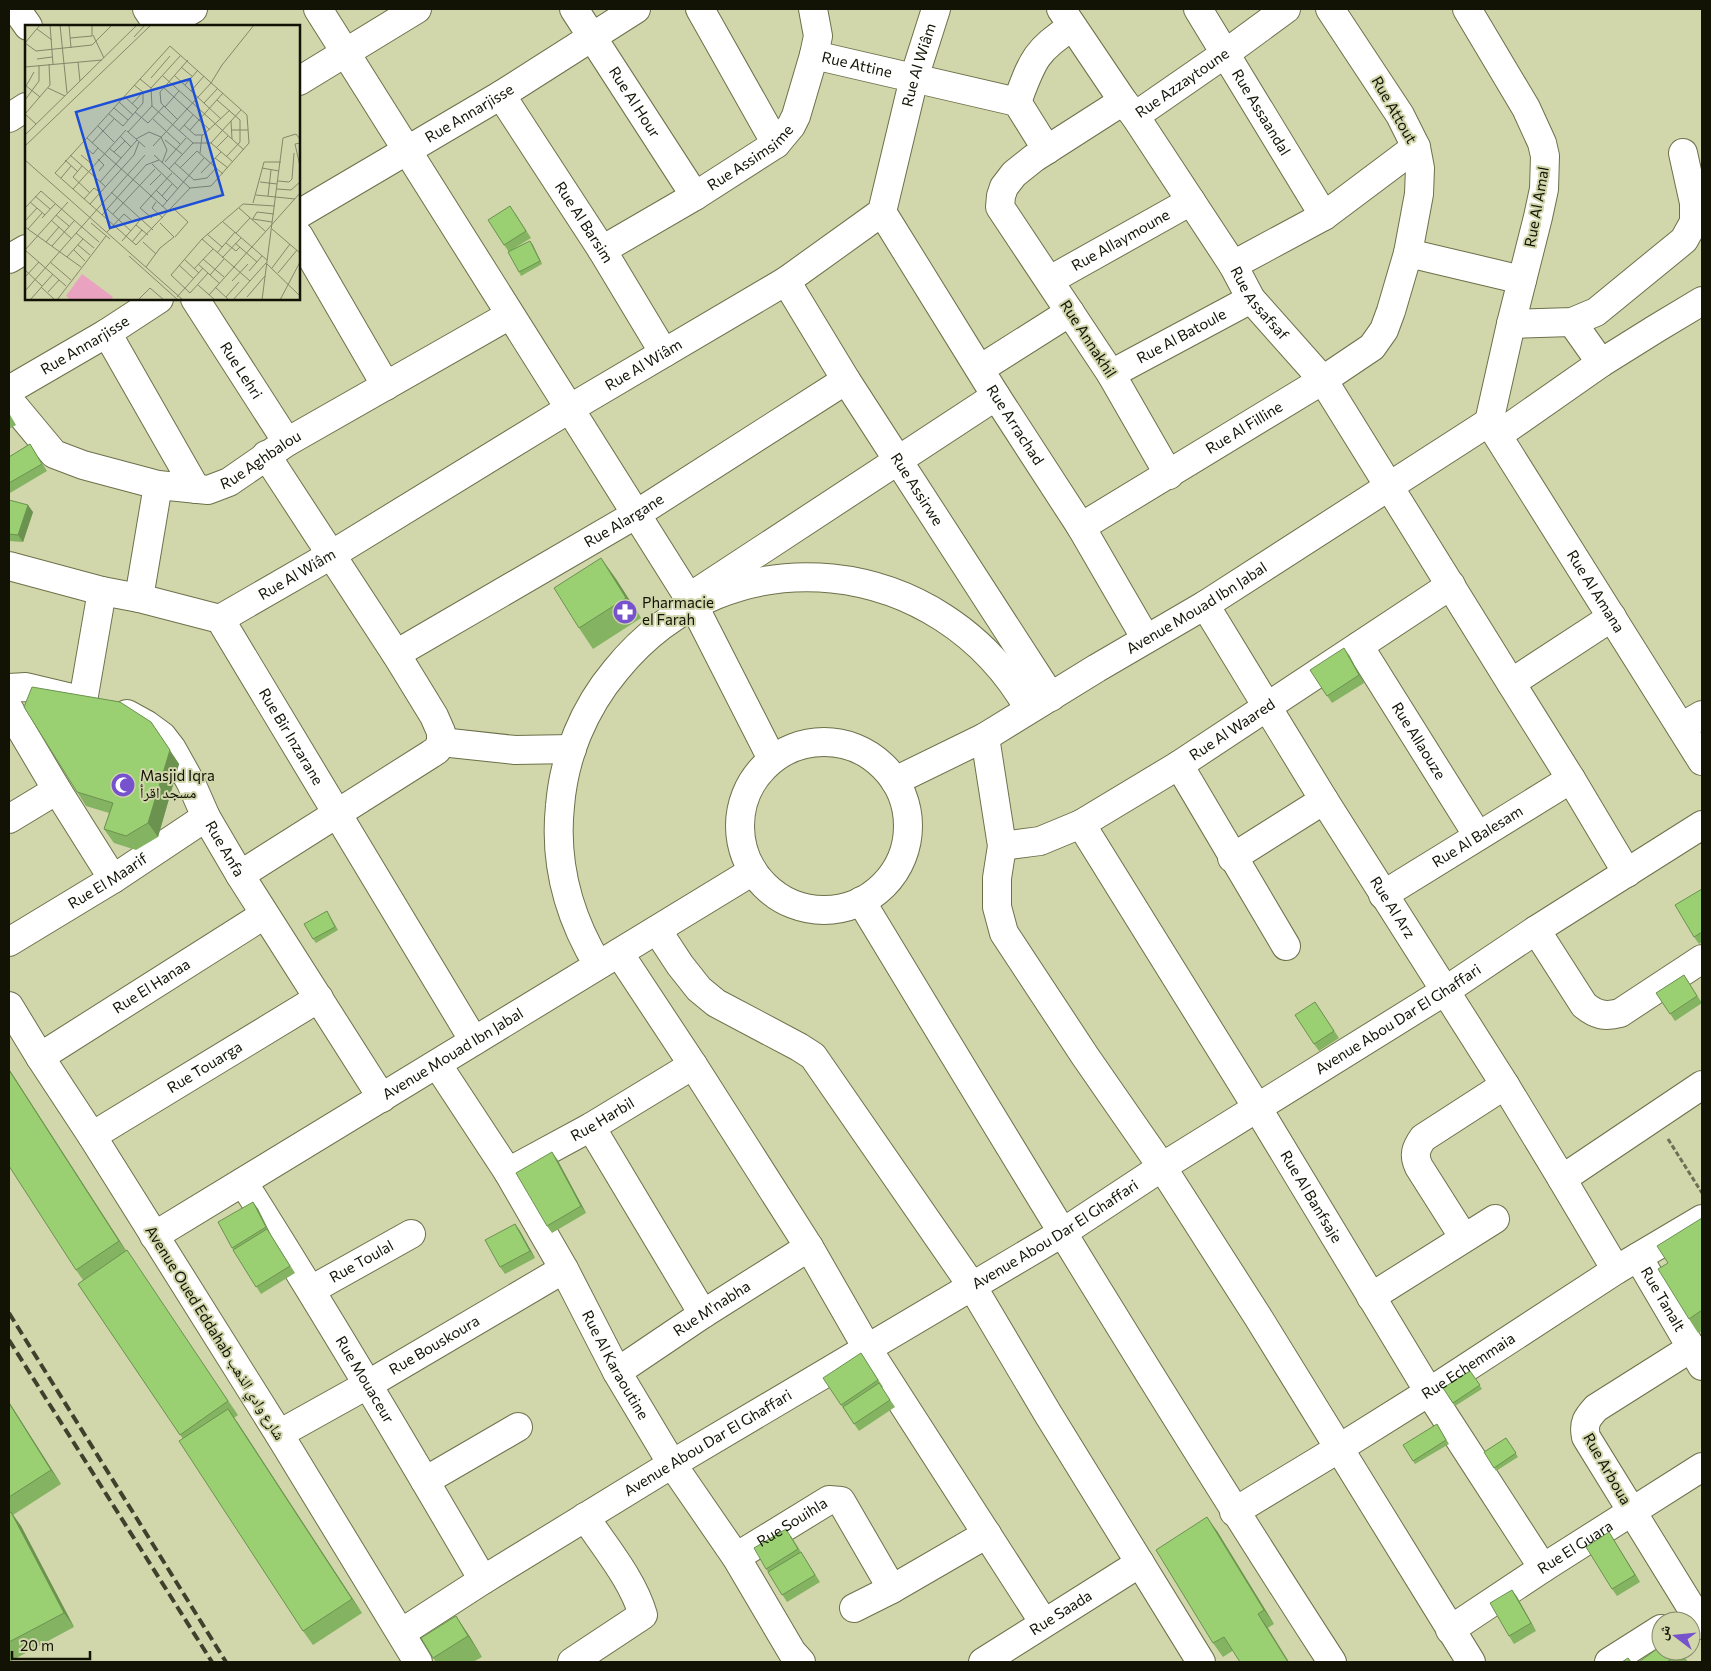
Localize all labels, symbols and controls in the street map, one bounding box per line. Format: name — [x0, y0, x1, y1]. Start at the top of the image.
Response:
street label: Rue Al Wiâm — [897, 21, 939, 108]
inset map — [25, 25, 300, 300]
street label: Rue Azzaytoune — [1131, 44, 1232, 121]
street label: Rue Attine — [820, 47, 894, 81]
street label: Rue Al Hour — [606, 63, 665, 140]
street label: Rue Assaandal — [1229, 65, 1295, 158]
street label: Rue Attout — [1368, 73, 1421, 146]
street label: Rue Annarjisse — [422, 79, 517, 146]
street label: Rue Assimsime — [704, 121, 796, 194]
street label: Rue Al Amal — [1520, 165, 1552, 248]
street label: Rue Al Barsim — [552, 178, 618, 266]
street label: Rue Allaymoune — [1068, 205, 1172, 274]
street label: Rue Assafsaf — [1227, 263, 1293, 343]
street label: Rue Annakhil — [1057, 296, 1121, 381]
street label: Rue Al Batoule — [1133, 304, 1229, 367]
street label: Rue Annarjisse — [37, 311, 132, 378]
street label: Rue Al Wiâm — [601, 334, 685, 394]
street label: Rue Lehri — [217, 338, 267, 402]
street label: Rue Arrachad — [983, 381, 1048, 468]
street label: Rue Al Filline — [1202, 397, 1286, 457]
street label: Rue Aghbalou — [217, 426, 304, 493]
street label: Rue Assirwe — [888, 449, 948, 528]
street label: Rue Alargane — [580, 489, 667, 551]
street label: Rue Al Wiâm — [255, 544, 338, 603]
street label: Rue Al Amana — [1564, 546, 1629, 635]
street label: Avenue Mouad Ibn Jabal — [1123, 558, 1270, 657]
place label: Pharmacie el Farah — [642, 593, 714, 628]
pharmacy icon: Pharmacie el Farah — [612, 599, 638, 625]
street label: Rue Bir Inzarane — [256, 684, 328, 788]
street label: Rue Al Waared — [1186, 694, 1278, 764]
street label: Rue Allaouze — [1388, 698, 1450, 782]
place label: Masjid Iqra مسجد اقرأ — [140, 766, 215, 802]
mosque icon: Masjid Iqra مسجد اقرأ — [110, 772, 136, 798]
street label: Rue Al Balesam — [1428, 801, 1526, 871]
street label: Rue Anfa — [202, 817, 249, 880]
street label: Rue El Maarif — [64, 849, 150, 912]
street label: Rue Al Arz — [1367, 873, 1420, 942]
street label: Rue El Hanaa — [109, 954, 193, 1017]
street label: Avenue Abou Dar El Ghaffari — [1312, 960, 1484, 1078]
street label: Avenue Mouad Ibn Jabal — [379, 1003, 526, 1103]
street label: Rue Touarga — [163, 1037, 245, 1096]
street label: Rue Harbil — [567, 1093, 637, 1144]
street label: Rue Al Banfsaje — [1277, 1147, 1347, 1246]
street label: Avenue Abou Dar El Ghaffari — [968, 1175, 1141, 1292]
street label: Avenue Oued Eddahab شارع وادي الذهب — [139, 1222, 290, 1445]
street label: Rue Toulal — [326, 1236, 396, 1286]
street label: Rue Tanalt — [1638, 1263, 1690, 1334]
street label: Rue M'nabha — [669, 1276, 753, 1340]
street label: Rue Al Karaoutine — [579, 1307, 653, 1422]
street label: Rue Bouskoura — [385, 1311, 482, 1378]
street label: Rue Echemmaia — [1418, 1328, 1518, 1402]
street label: Rue Mouaceur — [332, 1332, 399, 1426]
street label: Avenue Abou Dar El Ghaffari — [620, 1385, 795, 1499]
street label: Rue Arboua — [1580, 1430, 1636, 1507]
street label: Rue Souihla — [753, 1493, 830, 1550]
street label: Rue El Guara — [1534, 1516, 1616, 1577]
street label: Rue Saada — [1026, 1586, 1095, 1638]
north arrow — [1651, 1611, 1701, 1661]
text: ش — [1653, 1623, 1674, 1642]
scale bar — [12, 1628, 90, 1660]
text: 20 m — [20, 1636, 54, 1654]

